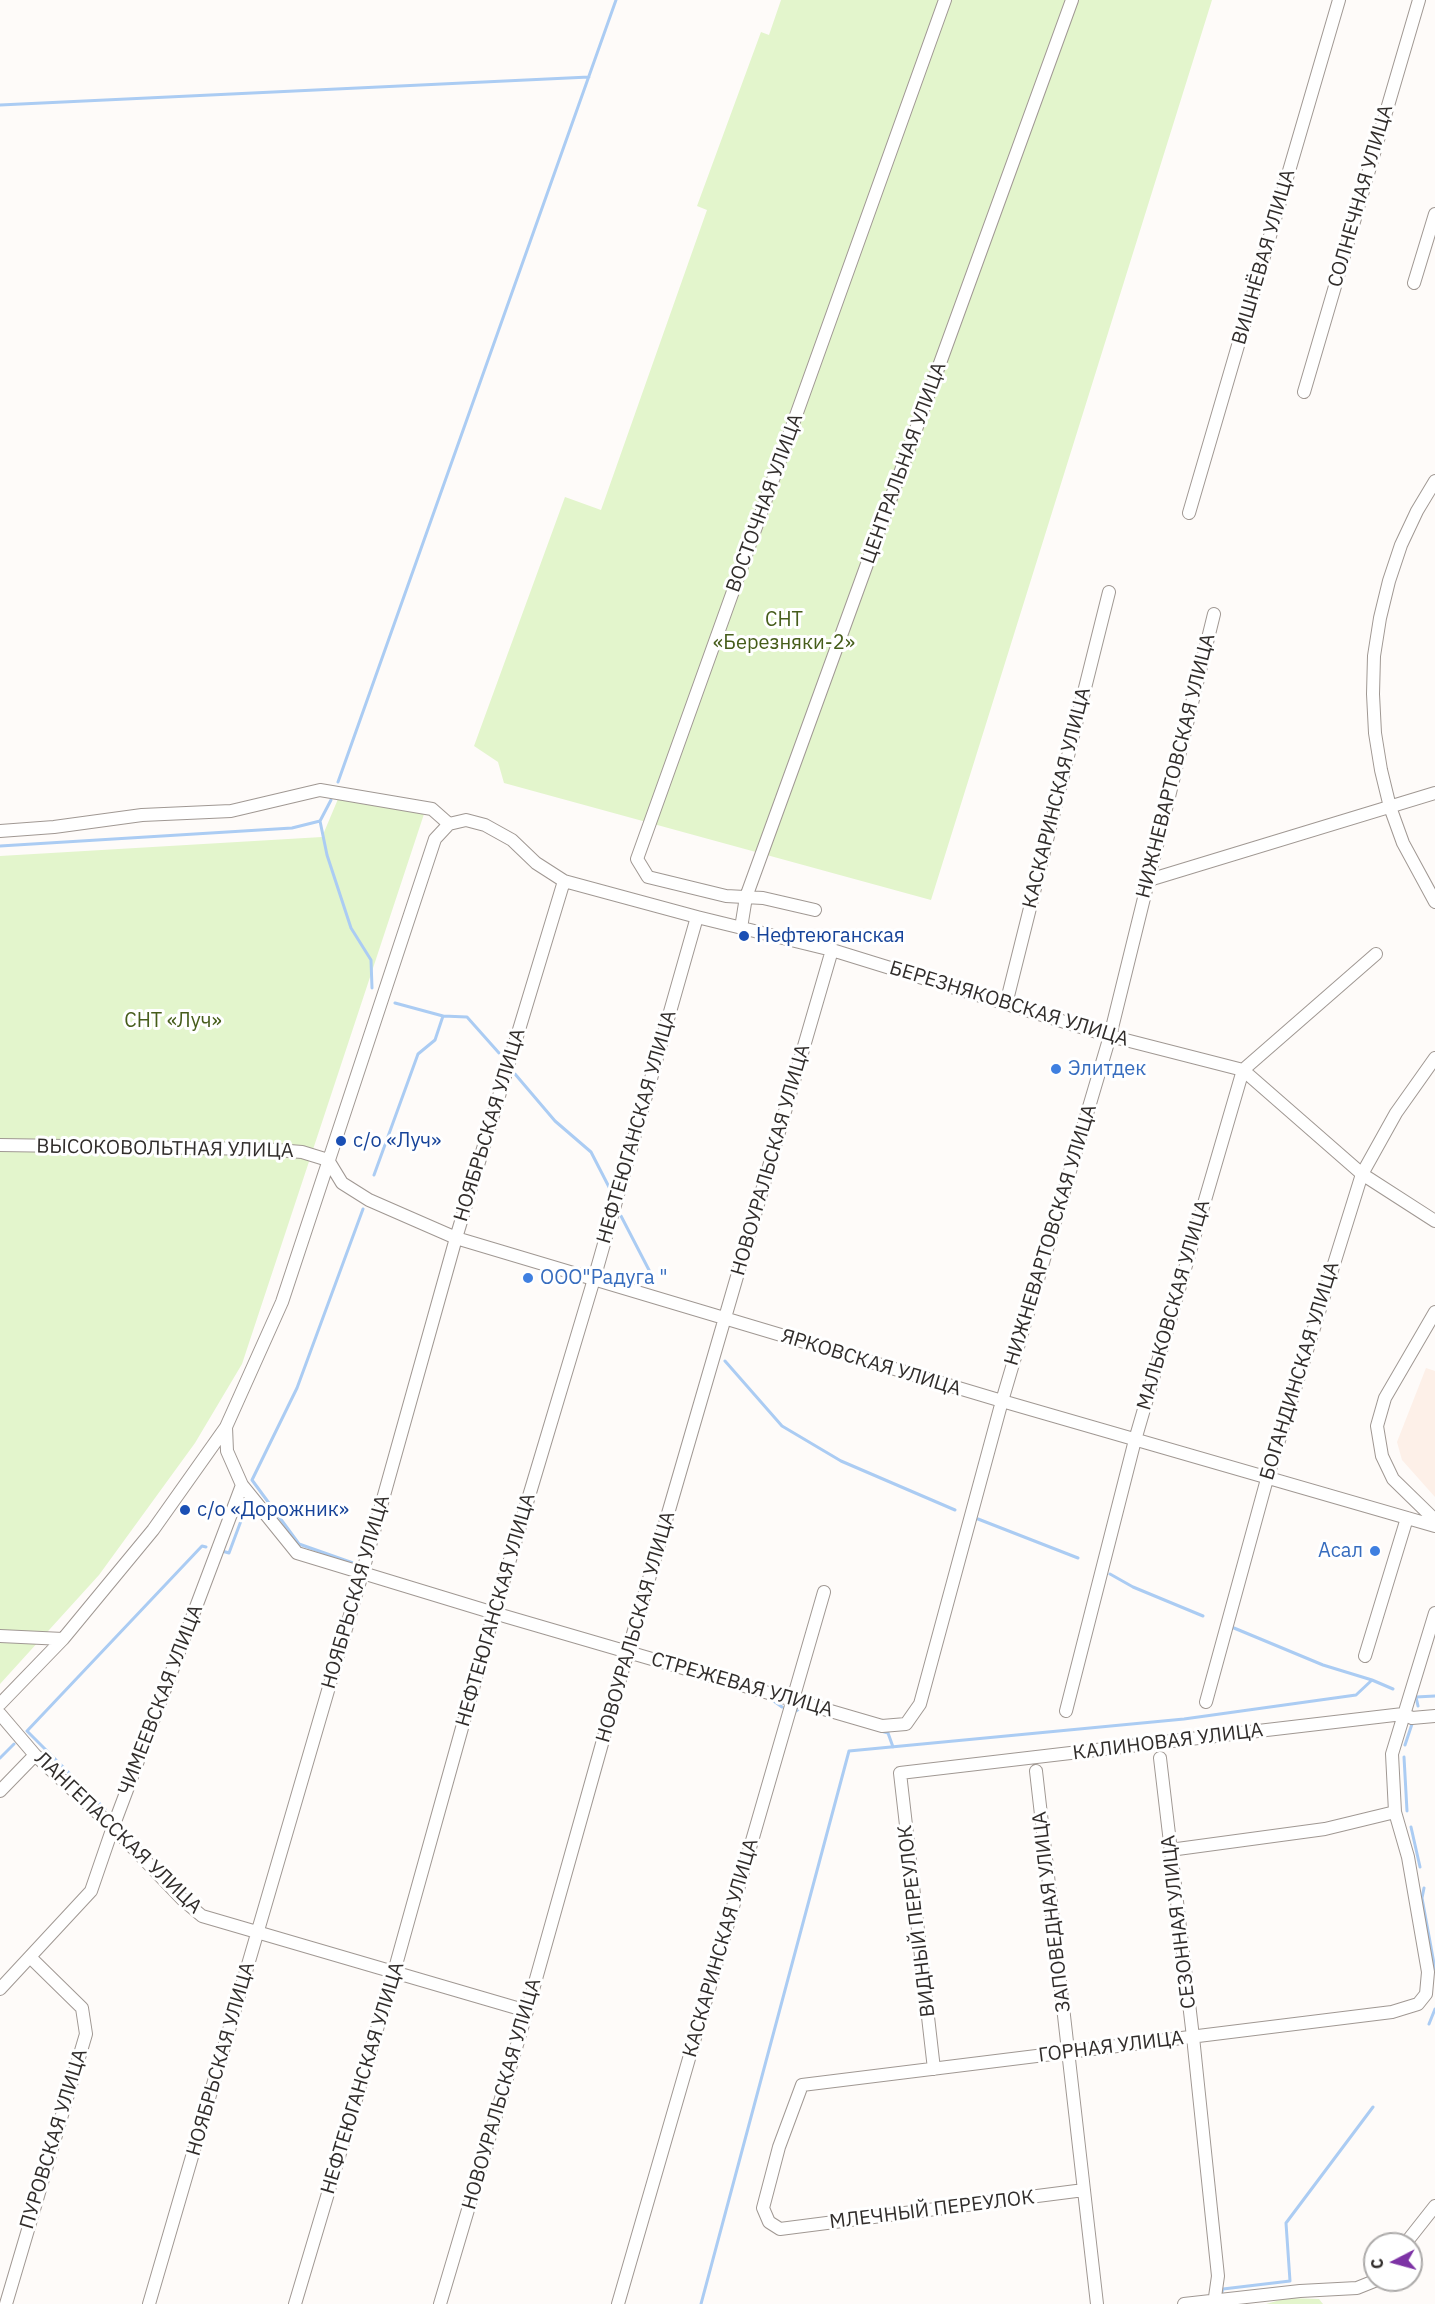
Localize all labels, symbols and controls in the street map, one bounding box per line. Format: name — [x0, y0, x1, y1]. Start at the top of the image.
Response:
street label: СОЛНЕЧНАЯ УЛИЦА — [1323, 102, 1399, 290]
street label: ВИШНЁВАЯ УЛИЦА — [1227, 166, 1301, 348]
street label: ЦЕНТРАЛЬНАЯ УЛИЦА — [856, 359, 952, 567]
street label: ВОСТОЧНАЯ УЛИЦА — [722, 410, 808, 596]
park label: СНТ «Березняки-2» — [713, 608, 855, 655]
street label: НИЖНЕВАРТОВСКАЯ УЛИЦА — [1131, 631, 1221, 901]
street label: КАСКАРИНСКАЯ УЛИЦА — [1018, 685, 1096, 911]
place label: Нефтеюганская — [756, 924, 905, 948]
marker: Нефтеюганская — [737, 929, 751, 943]
street label: БЕРЕЗНЯКОВСКАЯ УЛИЦА — [887, 956, 1131, 1052]
street label: НЕФТЕЮГАНСКАЯ УЛИЦА — [592, 1008, 682, 1246]
park label: СНТ «Луч» — [124, 1009, 222, 1033]
street label: НОЯБРЬСКАЯ УЛИЦА — [449, 1026, 531, 1224]
street label: НОВОУРАЛЬСКАЯ УЛИЦА — [726, 1042, 816, 1278]
place label: Элитдек — [1068, 1057, 1146, 1081]
marker: Элитдек — [1049, 1062, 1063, 1076]
street label: НИЖНЕВАРТОВСКАЯ УЛИЦА — [1000, 1102, 1102, 1368]
place label: с/о «Луч» — [353, 1129, 441, 1153]
marker: с/о «Луч» — [334, 1134, 348, 1148]
street label: ВЫСОКОВОЛЬТНАЯ УЛИЦА — [36, 1135, 294, 1163]
street label: МАЛЬКОВСКАЯ УЛИЦА — [1132, 1197, 1216, 1413]
street label: БОГАНДИНСКАЯ УЛИЦА — [1255, 1259, 1345, 1483]
place label: ООО"Радуга " — [540, 1266, 668, 1290]
marker: ООО"Радуга " — [521, 1271, 535, 1285]
street label: ЯРКОВСКАЯ УЛИЦА — [778, 1324, 964, 1402]
street label: НЕФТЕЮГАНСКАЯ УЛИЦА — [451, 1491, 541, 1729]
street label: НОЯБРЬСКАЯ УЛИЦА — [317, 1492, 395, 1692]
place label: с/о «Дорожник» — [197, 1498, 349, 1522]
marker: с/о «Дорожник» — [178, 1503, 192, 1517]
street label: НОВОУРАЛЬСКАЯ УЛИЦА — [591, 1509, 681, 1745]
place label: Асал — [1318, 1539, 1363, 1563]
marker: Асал — [1368, 1544, 1382, 1558]
street label: ЧИМЕЕВСКАЯ УЛИЦА — [114, 1602, 208, 1798]
street label: СТРЕЖЕВАЯ УЛИЦА — [648, 1648, 836, 1722]
street label: КАЛИНОВАЯ УЛИЦА — [1071, 1718, 1265, 1766]
street label: ЛАНГЕПАССКАЯ УЛИЦА — [29, 1747, 207, 1919]
street label: ЗАПОВЕДНАЯ УЛИЦА — [1028, 1810, 1076, 2014]
street label: ВИДНЫЙ ПЕРЕУЛОК — [893, 1824, 941, 2018]
street label: СЕЗОННАЯ УЛИЦА — [1156, 1834, 1202, 2010]
street label: КАСКАРИНСКАЯ УЛИЦА — [678, 1836, 764, 2060]
street label: НОЯБРЬСКАЯ УЛИЦА — [182, 1959, 260, 2159]
street label: НЕФТЕЮГАНСКАЯ УЛИЦА — [316, 1959, 410, 2197]
street label: НОВОУРАЛЬСКАЯ УЛИЦА — [457, 1976, 547, 2212]
street label: ГОРНАЯ УЛИЦА — [1037, 2026, 1185, 2068]
street label: ПУРОВСКАЯ УЛИЦА — [15, 2046, 93, 2232]
street label: МЛЕЧНЫЙ ПЕРЕУЛОК — [828, 2186, 1036, 2234]
north arrow — [1363, 2232, 1423, 2292]
text: С — [1367, 2257, 1388, 2270]

